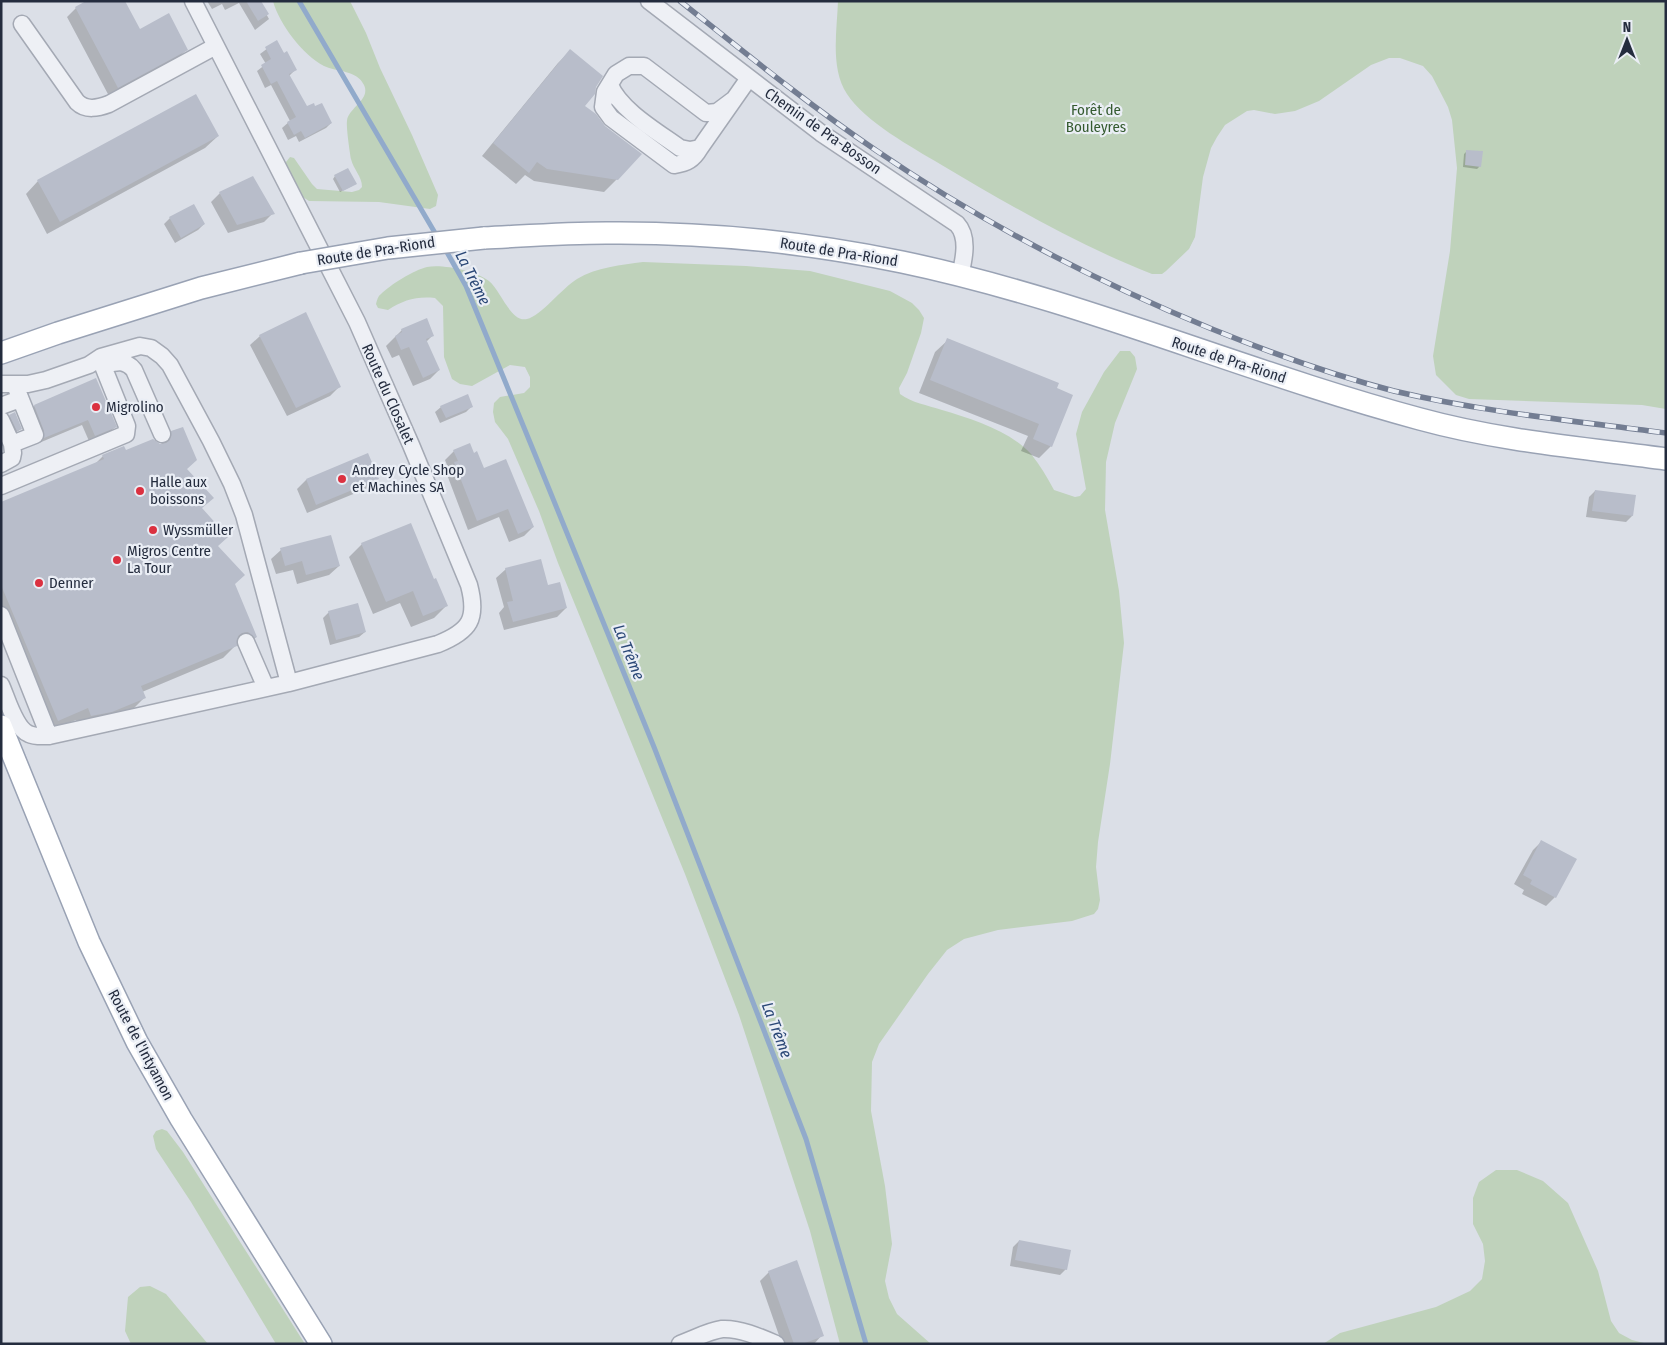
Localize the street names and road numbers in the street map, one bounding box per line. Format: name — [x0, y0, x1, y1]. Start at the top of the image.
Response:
street label: Chemin de Pra-Bosson — [761, 84, 885, 178]
street label: Route de Pra-Riond — [316, 233, 436, 269]
street label: Route de Pra-Riond — [779, 234, 899, 270]
street label: Route de Pra-Riond — [1170, 333, 1288, 387]
street label: Route du Closalet — [358, 341, 418, 447]
street label: Route de l'Intyamon — [104, 987, 178, 1103]

